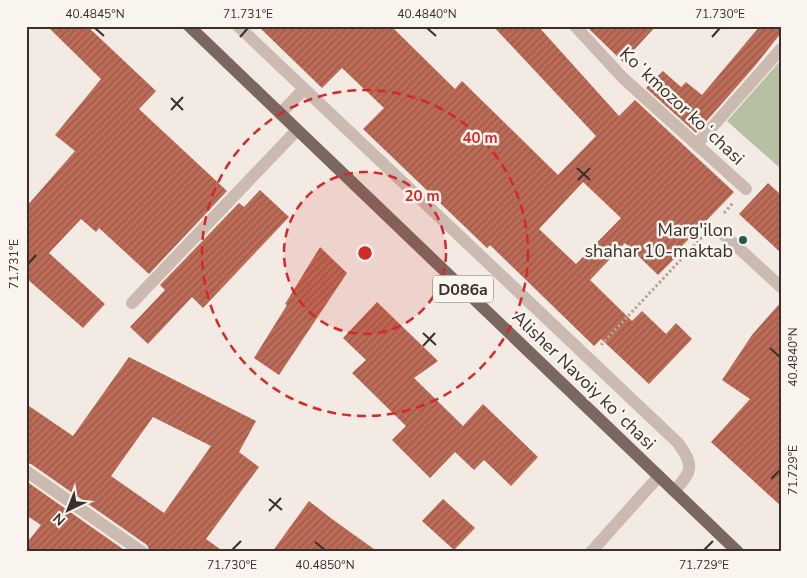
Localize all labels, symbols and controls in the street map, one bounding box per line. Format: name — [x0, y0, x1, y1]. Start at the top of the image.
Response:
text: 40.4845°N — [65, 6, 125, 22]
text: 71.731°E — [223, 6, 273, 22]
text: 40.4840°N — [397, 6, 457, 22]
text: 71.730°E — [695, 6, 745, 22]
street label: Koʻkmozor koʻchasi — [614, 42, 750, 170]
text: 40 m — [462, 128, 498, 148]
text: 20 m — [404, 186, 440, 206]
place label: Marg'ilon shahar 10-maktab — [584, 218, 733, 263]
marker: Marg'ilon shahar 10-maktab — [737, 234, 749, 246]
text: 71.731°E — [6, 239, 22, 289]
centre of rings — [356, 244, 374, 262]
road number: D086a — [433, 276, 493, 302]
street label: Alisher Navoiy koʻchasi — [507, 305, 661, 455]
text: 40.4840°N — [785, 327, 801, 387]
text: 71.729°E — [785, 445, 801, 495]
north arrow — [42, 486, 92, 536]
text: N — [49, 509, 70, 530]
text: 71.730°E — [207, 557, 257, 573]
text: 40.4850°N — [295, 557, 355, 573]
text: 71.729°E — [679, 557, 729, 573]

